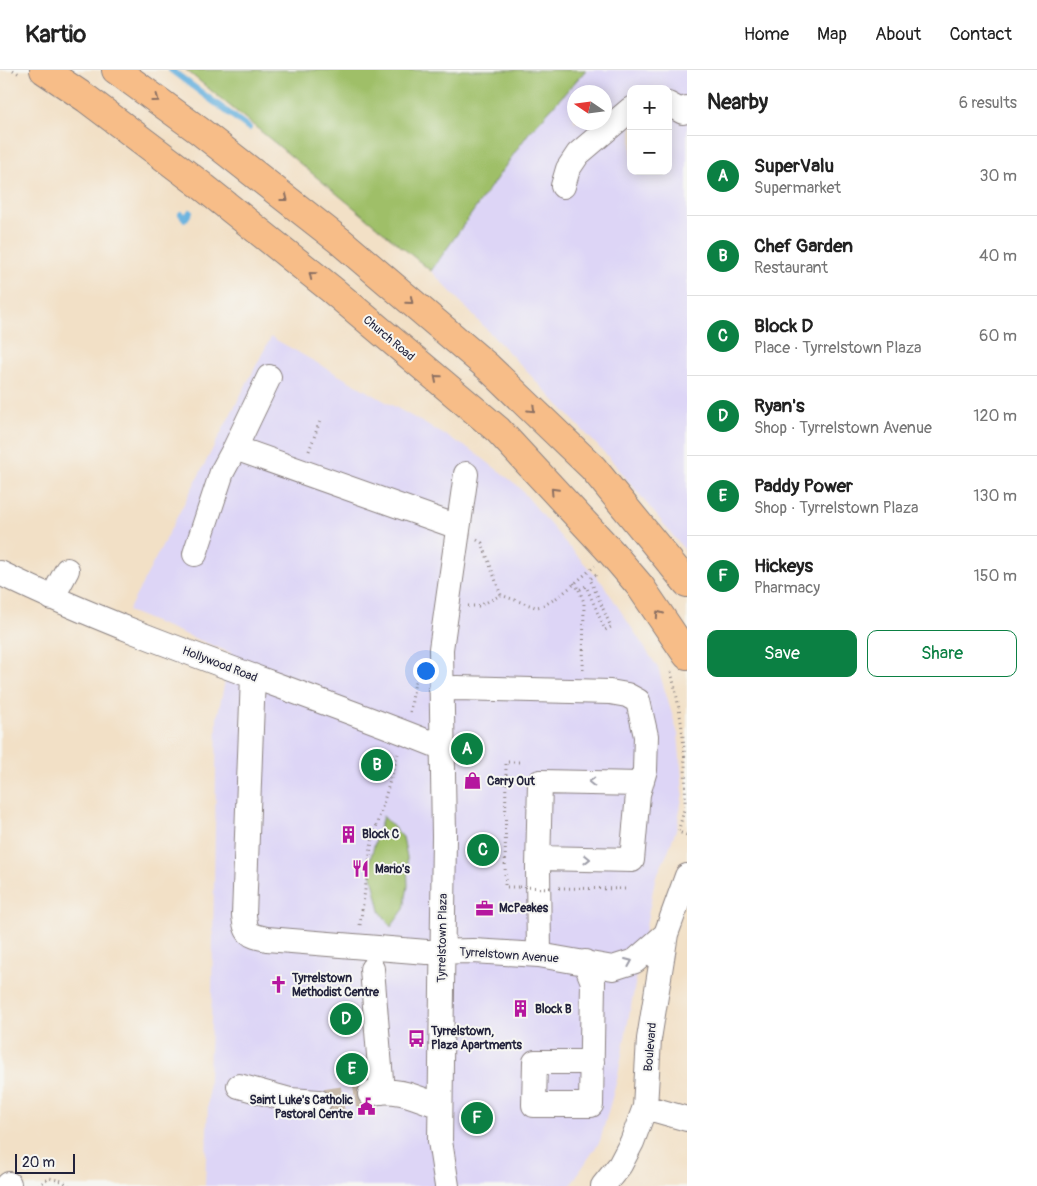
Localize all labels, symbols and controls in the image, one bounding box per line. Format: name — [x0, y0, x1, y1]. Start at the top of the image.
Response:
text: Kartio — [25, 20, 86, 49]
text: Home — [744, 23, 789, 46]
text: Map — [817, 23, 847, 46]
text: About — [875, 23, 921, 46]
text: Contact — [949, 23, 1012, 46]
north arrow — [567, 85, 612, 130]
map controls — [627, 85, 672, 175]
button: + — [627, 85, 672, 130]
text: Nearby — [707, 89, 768, 116]
one-way arrow — [150, 93, 160, 102]
text: 6 results — [959, 93, 1017, 113]
button: − — [627, 130, 672, 175]
text: SuperValu — [754, 154, 834, 178]
text: A — [718, 166, 728, 186]
text: 30 m — [979, 166, 1017, 186]
text: Supermarket — [754, 178, 841, 198]
one-way arrow — [279, 192, 288, 200]
text: Chef Garden — [754, 234, 853, 258]
text: B — [718, 246, 728, 266]
text: 40 m — [979, 246, 1017, 266]
text: Restaurant — [754, 258, 828, 278]
one-way arrow — [309, 272, 318, 280]
one-way arrow — [405, 295, 414, 304]
street label: Church Road — [360, 313, 418, 364]
text: Block D — [754, 314, 813, 338]
text: C — [718, 326, 728, 346]
text: 60 m — [979, 326, 1017, 346]
text: Place · Tyrrelstown Plaza — [754, 338, 921, 358]
one-way arrow — [434, 375, 443, 384]
text: Ryan's — [754, 394, 804, 418]
one-way arrow — [526, 403, 535, 412]
text: D — [718, 406, 728, 426]
text: 120 m — [973, 406, 1017, 426]
text: Shop · Tyrrelstown Avenue — [754, 418, 932, 438]
text: Paddy Power — [754, 474, 853, 498]
text: E — [719, 486, 727, 506]
text: 130 m — [973, 486, 1017, 506]
one-way arrow — [551, 487, 560, 496]
text: Shop · Tyrrelstown Plaza — [754, 498, 919, 518]
text: Hickeys — [754, 554, 813, 578]
text: F — [718, 566, 728, 586]
text: 150 m — [973, 566, 1017, 586]
text: Pharmacy — [754, 578, 820, 598]
one-way arrow — [656, 611, 665, 620]
button: Save — [707, 630, 857, 677]
button: Share — [867, 630, 1017, 677]
street label: Hollywood Road — [180, 643, 260, 686]
your location — [413, 658, 439, 684]
pin: A — [451, 730, 483, 768]
pin: B — [361, 746, 393, 784]
shop icon: Carry Out — [463, 771, 483, 791]
place label: Carry Out — [487, 774, 536, 789]
one-way arrow — [588, 777, 596, 788]
building icon: Block C — [338, 824, 358, 844]
place label: Block C — [362, 827, 400, 842]
pin: C — [467, 831, 499, 869]
one-way arrow — [584, 854, 591, 864]
restaurant icon: Mario's — [351, 859, 371, 879]
place label: Mario's — [375, 862, 410, 877]
street label: Tyrrelstown Plaza — [434, 893, 451, 983]
office icon: McPeakes — [475, 898, 495, 918]
place label: McPeakes — [499, 901, 549, 916]
street label: Tyrrelstown Avenue — [459, 945, 559, 966]
one-way arrow — [624, 958, 633, 968]
place label: Tyrrelstown Methodist Centre — [291, 971, 380, 1000]
church icon: Tyrrelstown Methodist Centre — [268, 975, 288, 995]
building icon: Block B — [511, 999, 531, 1019]
pin: D — [330, 1000, 362, 1038]
place label: Block B — [535, 1002, 572, 1017]
street label: Boulevard — [641, 1022, 660, 1072]
place label: Tyrrelstown, Plaza Apartments — [430, 1024, 522, 1053]
bus stop icon: Tyrrelstown, Plaza Apartments — [407, 1028, 427, 1048]
pin: E — [336, 1050, 368, 1088]
place label: Saint Luke's Catholic Pastoral Centre — [250, 1093, 354, 1122]
public building icon: Saint Luke's Catholic Pastoral Centre — [357, 1097, 377, 1117]
pin: F — [461, 1099, 493, 1137]
scale bar — [15, 1151, 75, 1174]
text: 20 m — [22, 1154, 55, 1171]

